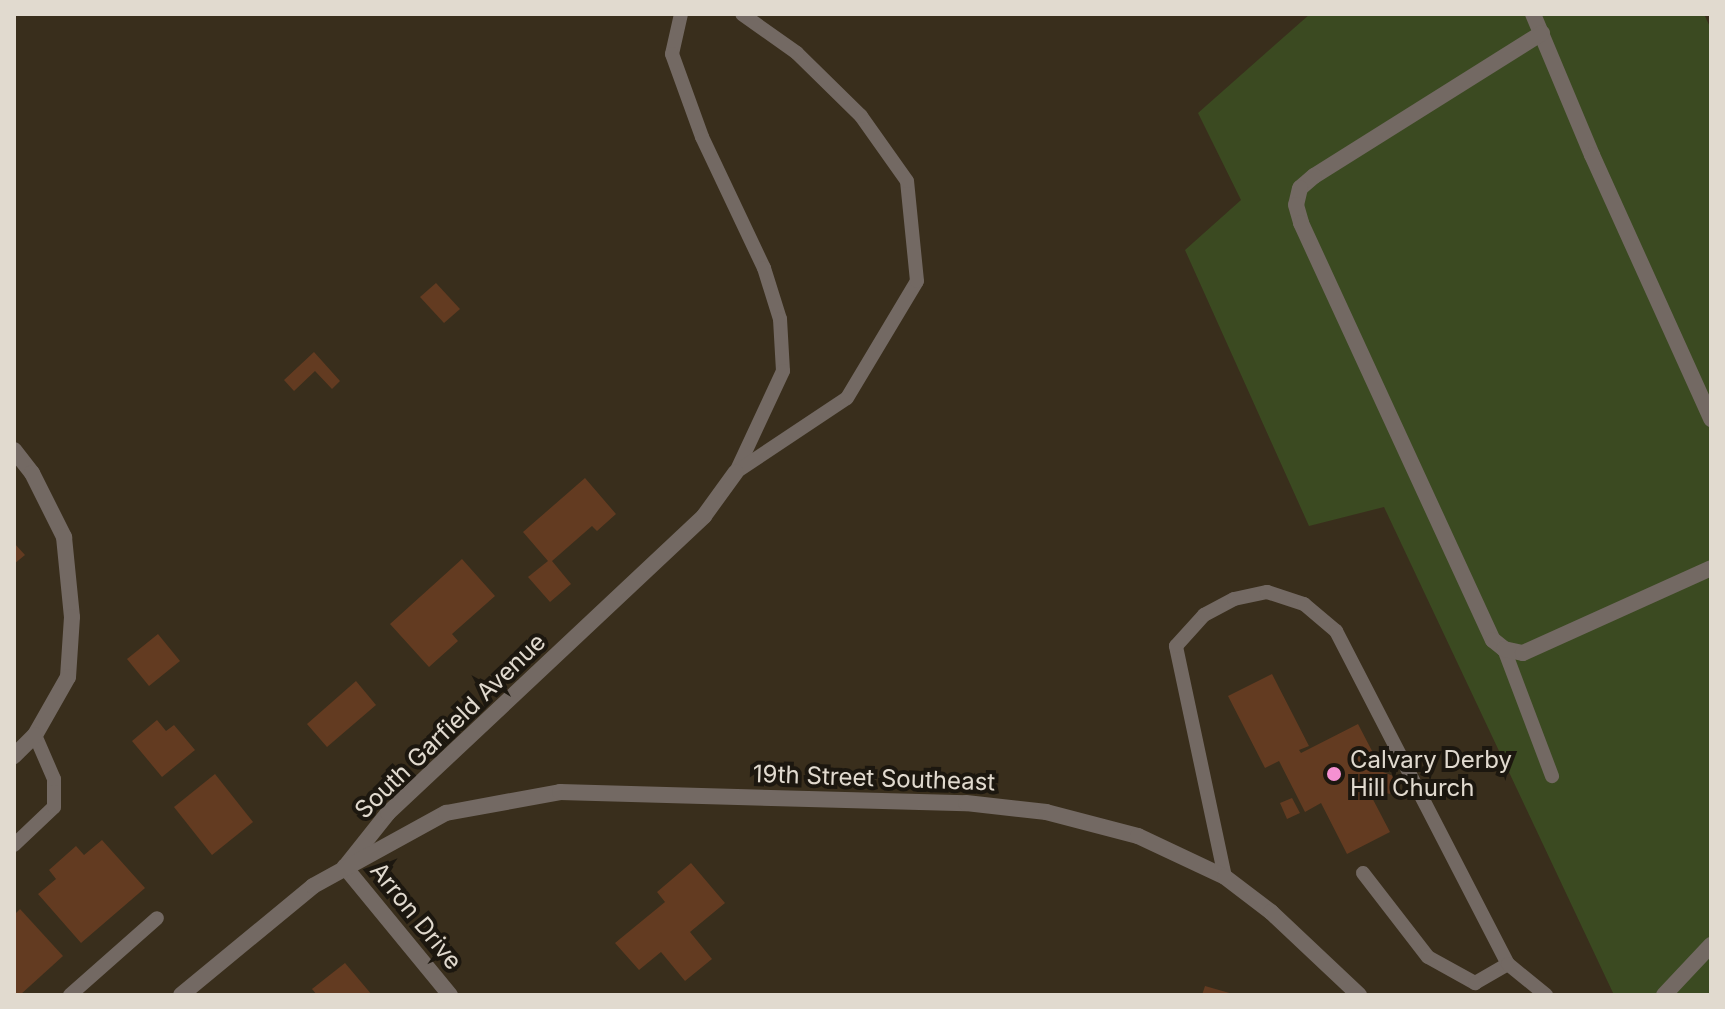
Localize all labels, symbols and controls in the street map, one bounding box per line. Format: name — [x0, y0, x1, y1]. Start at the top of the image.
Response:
street label: South Garfield Avenue — [349, 627, 551, 825]
place label: Calvary Derby Hill Church — [1350, 746, 1512, 802]
street label: 19th Street Southeast — [752, 759, 996, 797]
marker: Calvary Derby Hill Church — [1325, 765, 1343, 783]
street label: Arron Drive — [364, 857, 468, 975]

